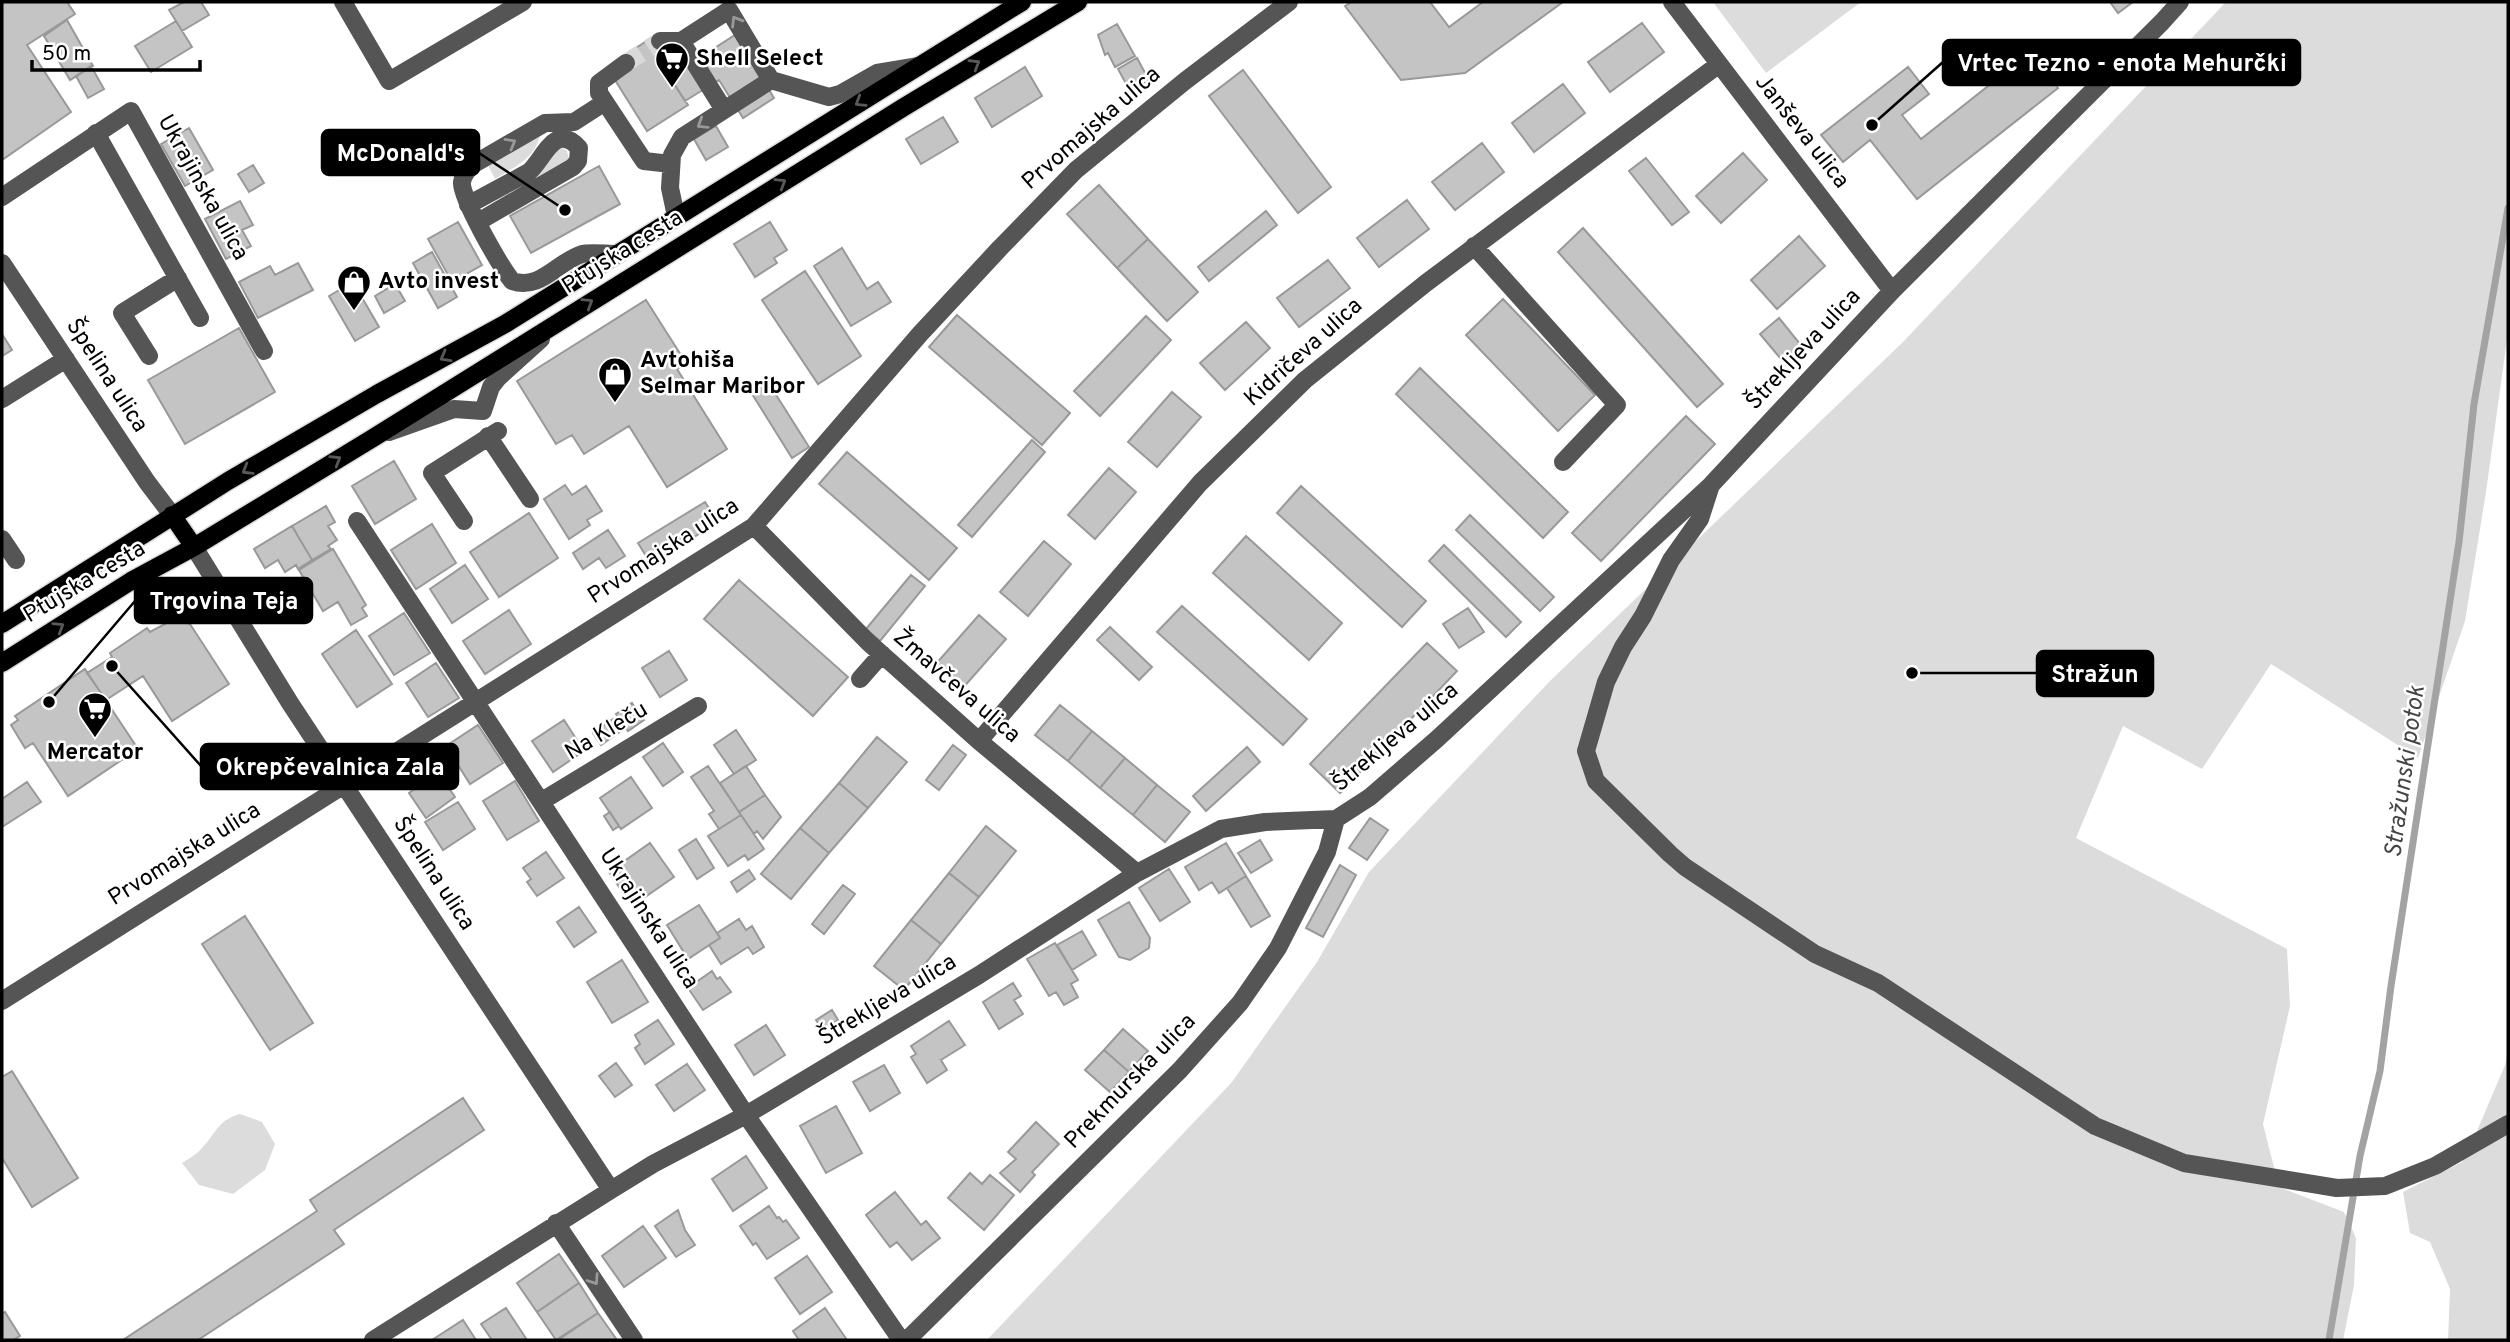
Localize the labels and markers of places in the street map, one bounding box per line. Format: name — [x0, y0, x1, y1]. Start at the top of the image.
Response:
supermarket icon: Shell Select — [653, 40, 691, 89]
callout: Vrtec Tezno - enota Mehurčki — [1943, 40, 2300, 85]
place label: Shell Select — [696, 45, 824, 74]
callout: McDonald's — [322, 130, 479, 175]
shop icon: Avto invest — [335, 263, 373, 312]
place label: Avto invest — [378, 268, 499, 297]
place label: Avtohiša Selmar Maribor — [640, 347, 805, 402]
shop icon: Avtohiša Selmar Maribor — [596, 355, 634, 404]
callout: Trgovina Teja — [135, 578, 312, 623]
callout: Stražun — [2037, 651, 2153, 696]
supermarket icon: Mercator — [76, 690, 114, 739]
place label: Mercator — [47, 739, 144, 768]
callout: Okrepčevalnica Zala — [201, 744, 458, 789]

